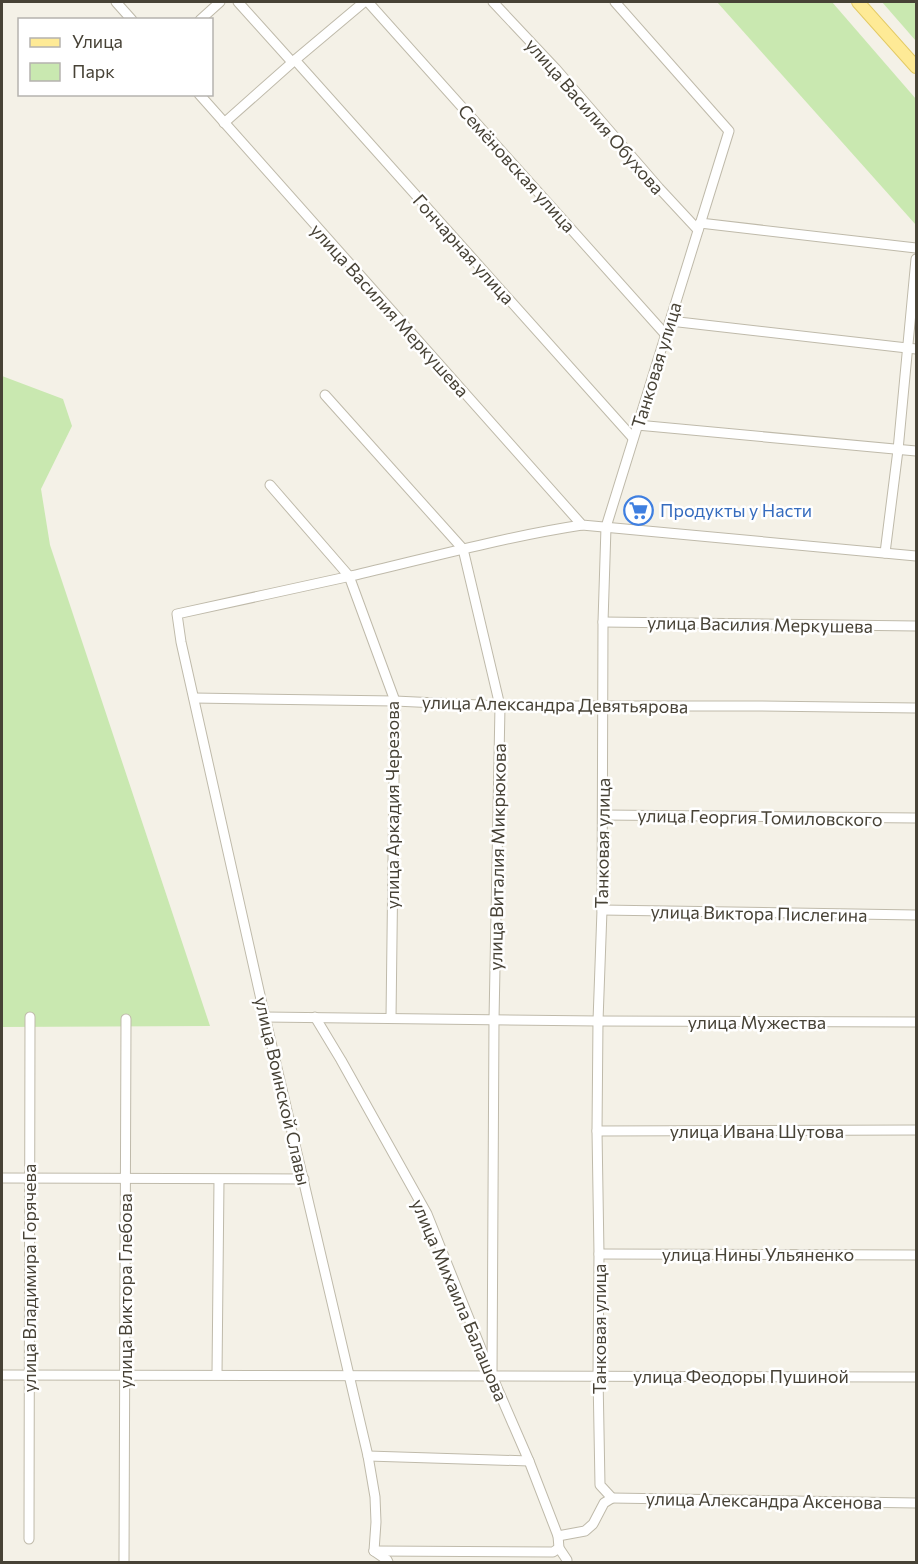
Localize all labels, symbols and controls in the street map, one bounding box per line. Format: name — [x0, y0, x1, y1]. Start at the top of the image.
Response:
legend — [18, 18, 213, 96]
text: Улица — [72, 30, 123, 52]
street label: улица Василия Обухова — [521, 33, 669, 199]
text: Парк — [72, 60, 115, 82]
street label: Семёновская улица — [454, 99, 580, 237]
street label: Гончарная улица — [409, 189, 519, 309]
street label: улица Василия Меркушева — [306, 219, 474, 401]
street label: Танковая улица — [626, 299, 686, 431]
supermarket icon: Продукты у Насти — [623, 494, 655, 526]
place label: Продукты у Насти — [660, 499, 812, 521]
street label: улица Василия Меркушева — [647, 611, 873, 637]
street label: улица Александра Девятьярова — [422, 691, 688, 717]
street label: улица Аркадия Черезова — [381, 701, 403, 909]
street label: улица Виталия Микрюкова — [484, 743, 510, 971]
street label: Танковая улица — [590, 778, 614, 908]
street label: улица Георгия Томиловского — [637, 804, 883, 830]
street label: улица Виктора Пислегина — [650, 900, 868, 926]
street label: улица Воинской Славы — [251, 995, 315, 1187]
street label: улица Мужества — [688, 1011, 826, 1033]
street label: улица Ивана Шутова — [670, 1120, 844, 1142]
street label: улица Владимира Горячева — [18, 1164, 40, 1392]
street label: улица Виктора Глебова — [114, 1193, 136, 1389]
street label: улица Михаила Балашова — [407, 1196, 513, 1404]
street label: улица Нины Ульяненко — [662, 1243, 854, 1265]
street label: Танковая улица — [588, 1264, 610, 1394]
street label: улица Феодоры Пушиной — [633, 1365, 849, 1387]
street label: улица Александра Аксенова — [646, 1487, 882, 1513]

